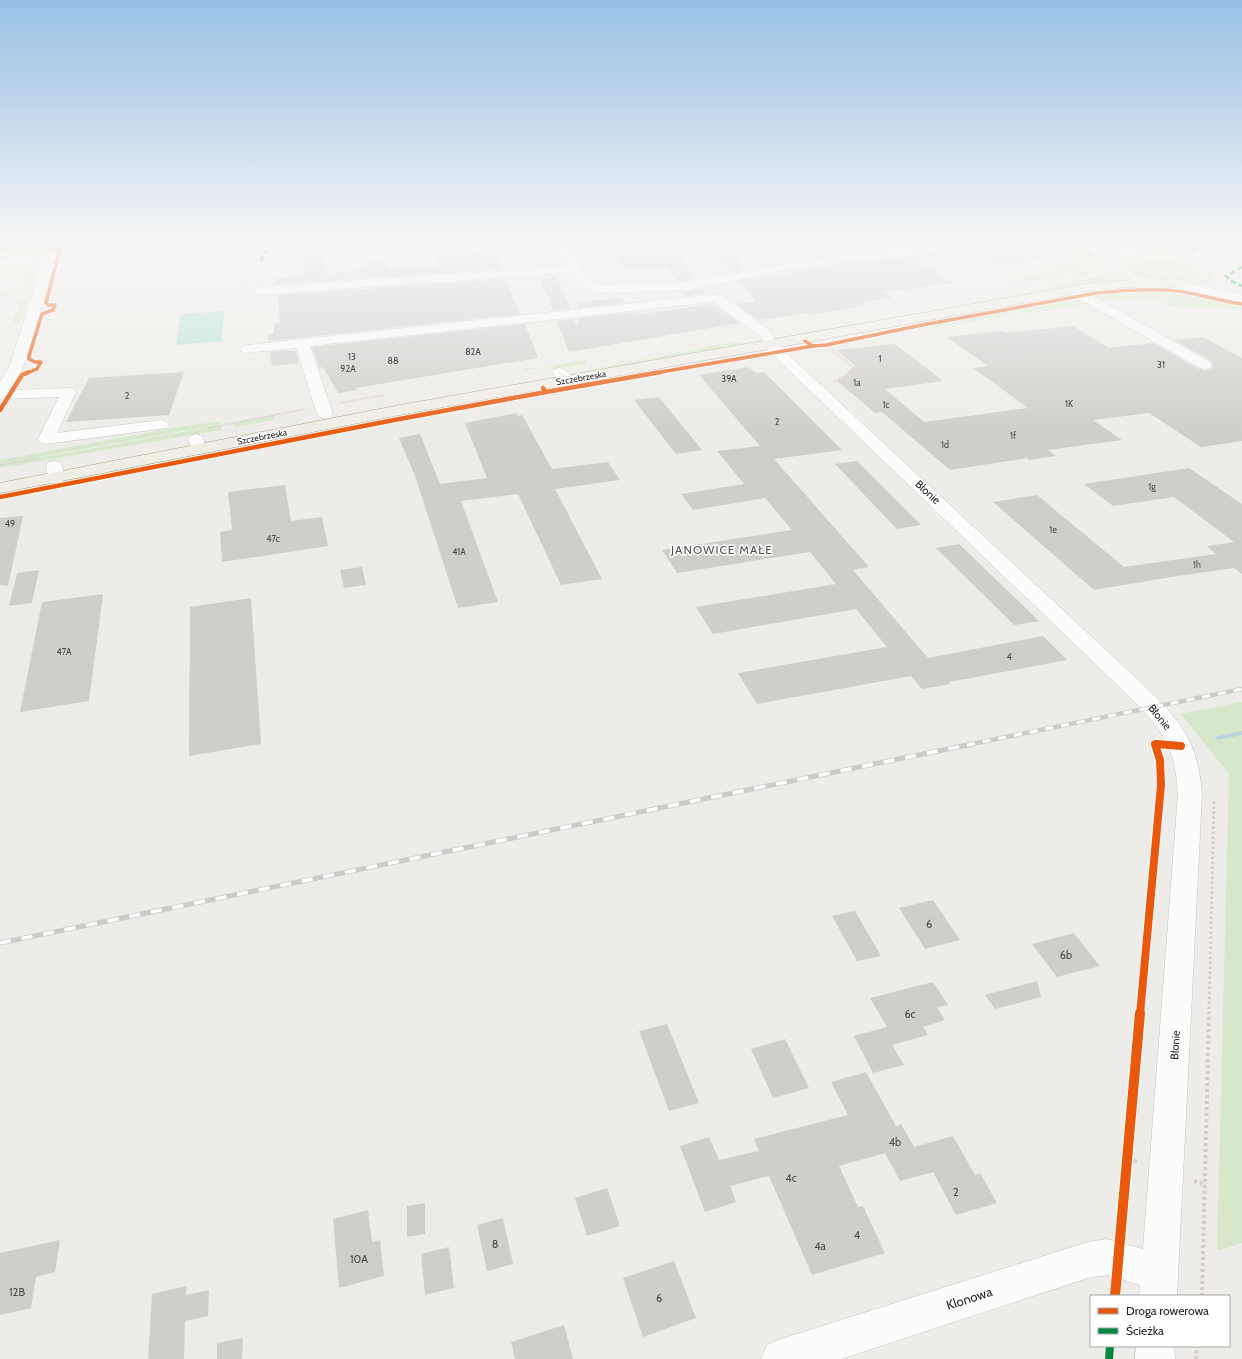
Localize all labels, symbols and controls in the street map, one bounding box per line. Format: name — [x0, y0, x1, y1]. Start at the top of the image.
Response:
house number: 82A — [465, 346, 481, 357]
house number: 13 — [348, 351, 356, 362]
house number: 1 — [879, 353, 882, 364]
house number: 88 — [388, 355, 398, 366]
house number: 31 — [1157, 359, 1165, 370]
house number: 92A — [340, 363, 356, 374]
street label: Szczebrzeska — [555, 368, 608, 387]
house number: 39A — [721, 373, 737, 384]
house number: 1a — [853, 377, 861, 388]
house number: 2 — [125, 390, 130, 401]
house number: 1K — [1065, 398, 1074, 409]
house number: 1c — [882, 399, 890, 410]
house number: 2 — [775, 416, 780, 427]
street label: Szczebrzeska — [236, 426, 289, 447]
house number: 1f — [1010, 430, 1016, 441]
house number: 1d — [941, 439, 949, 450]
street label: Błonie — [913, 477, 944, 507]
house number: 1g — [1148, 481, 1156, 492]
house number: 49 — [5, 518, 15, 529]
house number: 1e — [1049, 524, 1057, 535]
house number: 47c — [266, 533, 280, 544]
district label: JANOWICE MAŁE — [670, 542, 773, 557]
house number: 41A — [452, 546, 466, 557]
house number: 1h — [1193, 559, 1201, 570]
house number: 47A — [57, 646, 72, 657]
house number: 4 — [1006, 651, 1012, 662]
street label: Błonie — [1145, 701, 1175, 733]
house number: 6 — [926, 917, 932, 931]
house number: 6b — [1060, 948, 1072, 962]
house number: 6c — [904, 1007, 916, 1021]
street label: Błonie — [1167, 1030, 1183, 1060]
house number: 4b — [889, 1135, 901, 1149]
house number: 4c — [785, 1171, 797, 1185]
house number: 2 — [953, 1185, 959, 1199]
house number: 4 — [854, 1228, 861, 1242]
house number: 8 — [492, 1237, 498, 1251]
house number: 4a — [814, 1239, 827, 1253]
house number: 10A — [350, 1252, 368, 1266]
street label: Klonowa — [944, 1283, 995, 1313]
house number: 12B — [9, 1285, 25, 1299]
house number: 6 — [656, 1291, 662, 1305]
legend — [1090, 1295, 1230, 1347]
text: Droga rowerowa — [1126, 1303, 1209, 1318]
text: Ścieżka — [1126, 1323, 1164, 1338]

